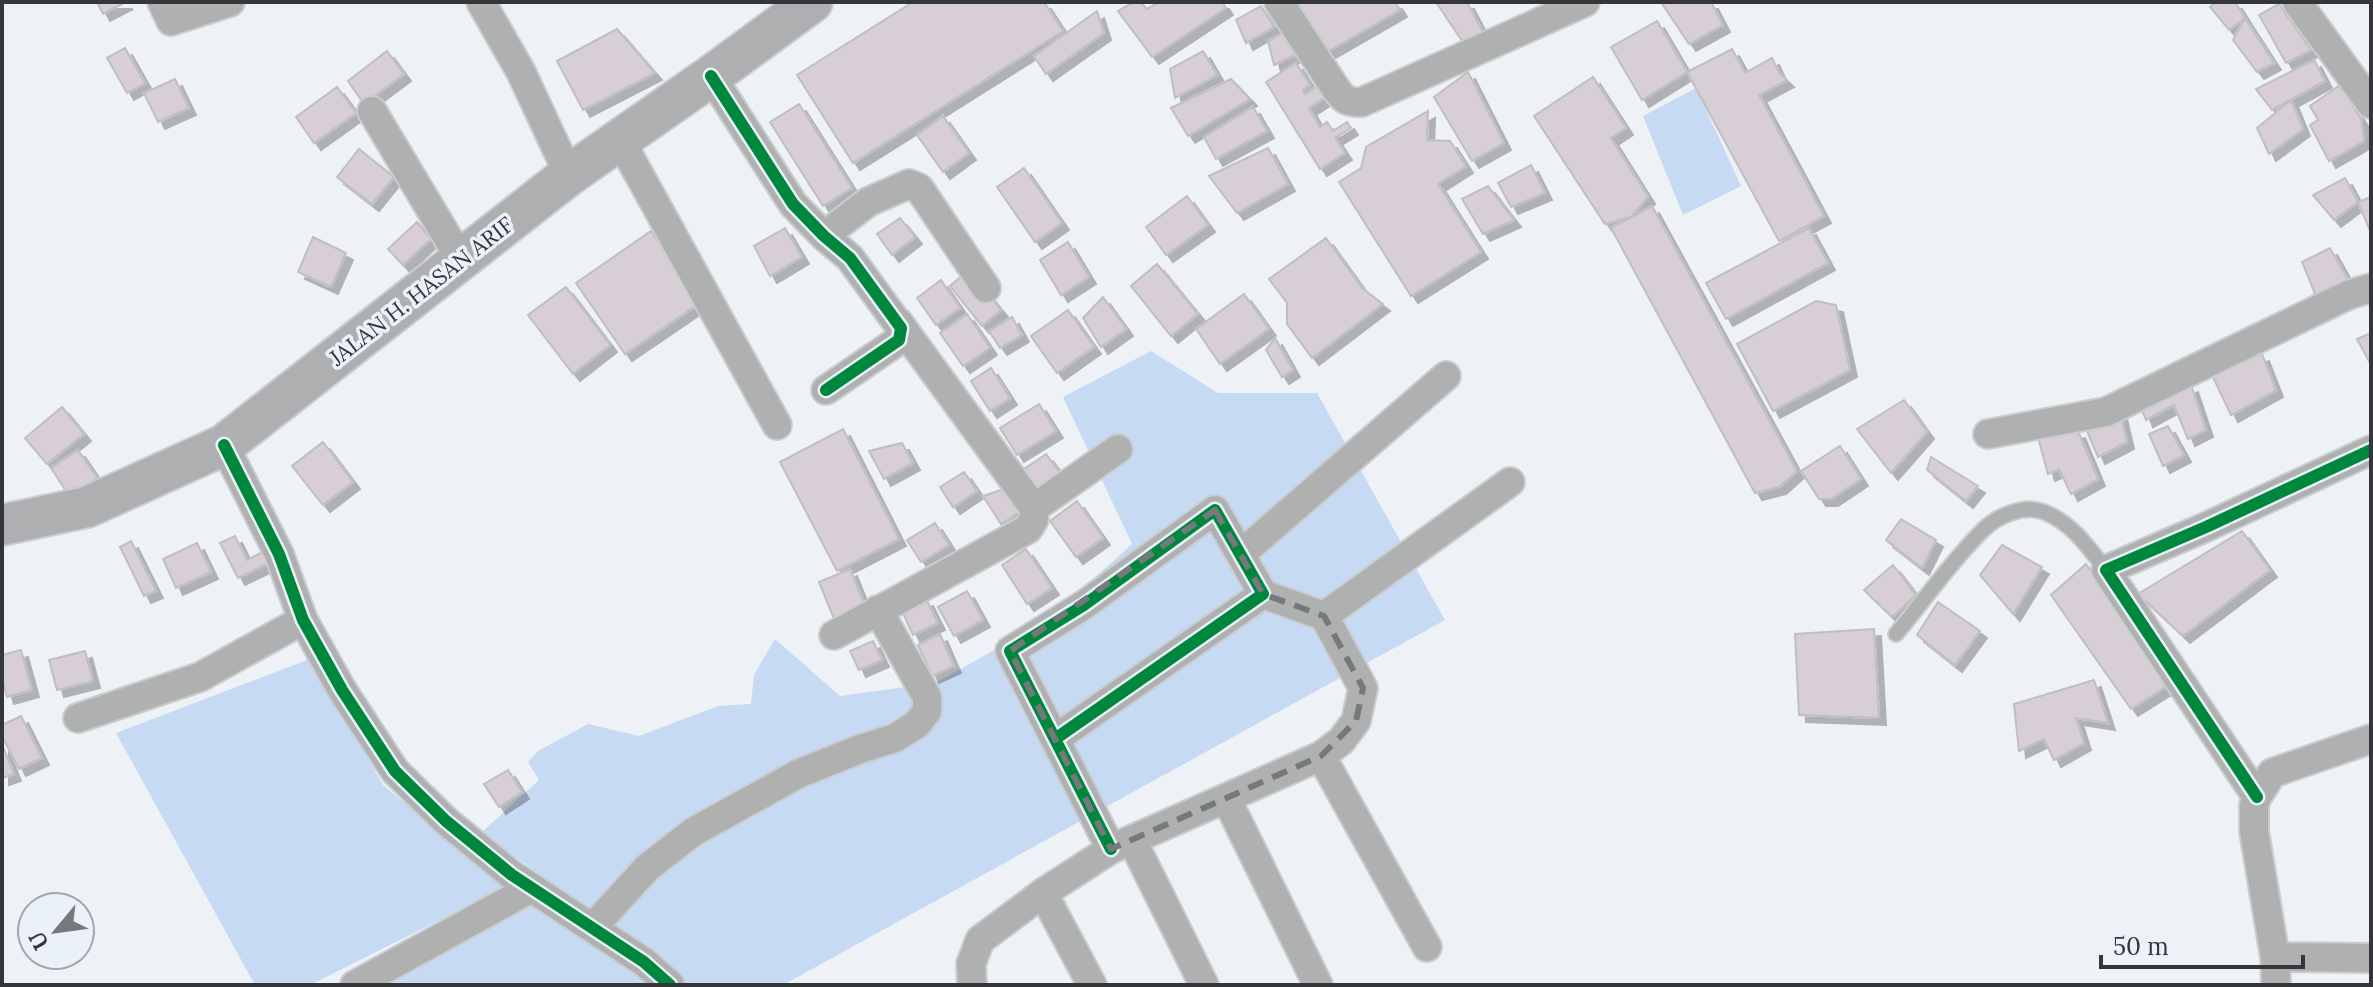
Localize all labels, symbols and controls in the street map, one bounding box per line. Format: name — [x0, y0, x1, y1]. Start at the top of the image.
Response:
street label: JALAN H. HASAN ARIF — [323, 210, 519, 372]
north arrow — [16, 891, 96, 971]
scale bar — [2101, 919, 2303, 969]
text: U — [22, 926, 55, 955]
text: 50 m — [2113, 931, 2169, 962]

